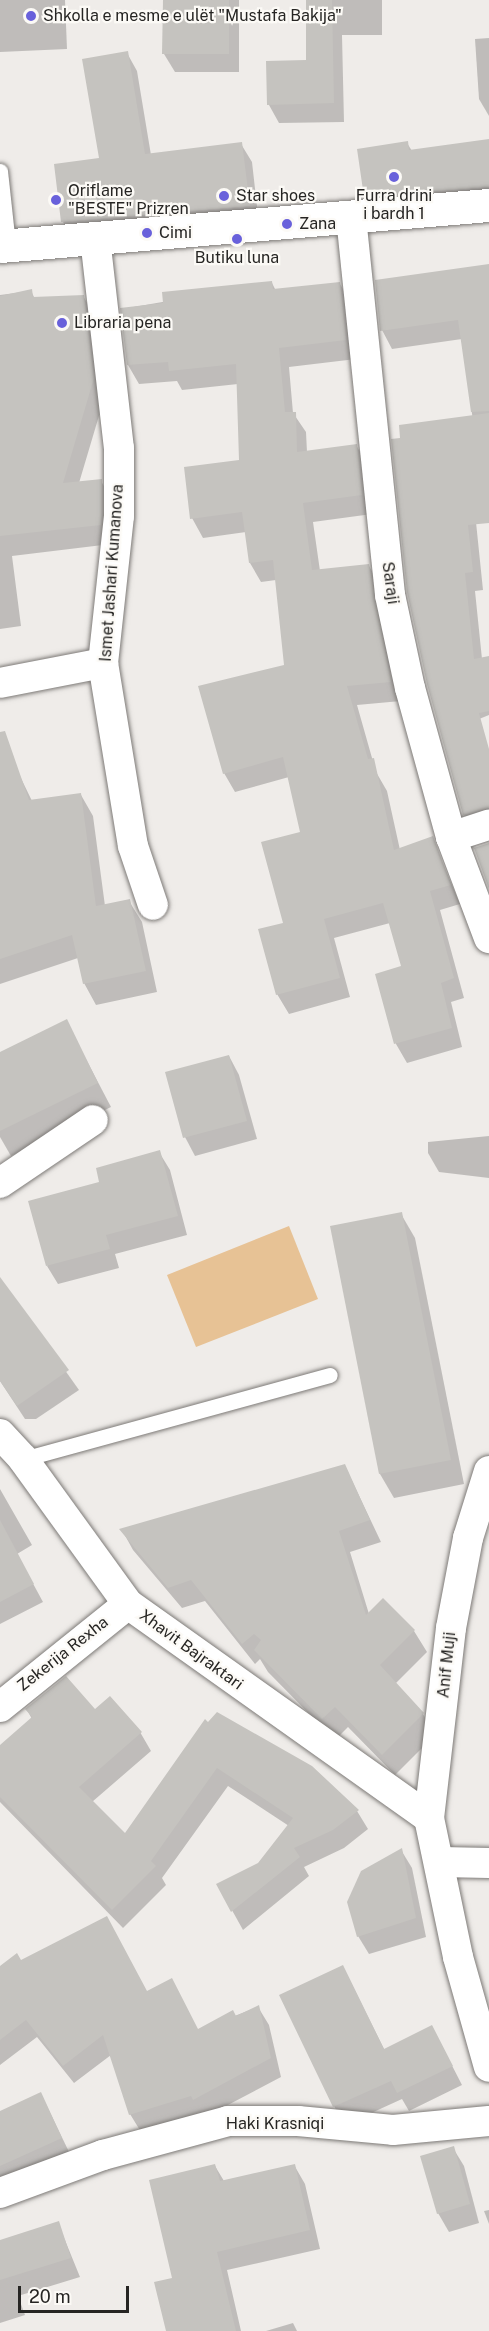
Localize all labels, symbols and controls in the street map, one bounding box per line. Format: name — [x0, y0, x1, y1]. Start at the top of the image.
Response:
place label: Shkolla e mesme e ulët "Mustafa Bakija" — [43, 6, 343, 26]
marker: Shkolla e mesme e ulët "Mustafa Bakija" — [24, 9, 38, 23]
marker: Furra drini i bardh 1 — [387, 170, 401, 184]
place label: Oriflame "BESTE" Prizren — [68, 181, 189, 219]
place label: Star shoes — [236, 186, 315, 206]
place label: Furra drini i bardh 1 — [356, 186, 432, 224]
marker: Star shoes — [217, 189, 231, 203]
marker: Oriflame "BESTE" Prizren — [49, 193, 63, 207]
place label: Zana — [299, 214, 336, 234]
marker: Zana — [280, 217, 294, 231]
place label: Cimi — [159, 223, 192, 243]
marker: Cimi — [140, 226, 154, 240]
marker: Butiku luna — [230, 232, 244, 246]
place label: Butiku luna — [195, 248, 279, 268]
place label: Libraria pena — [74, 313, 171, 333]
marker: Libraria pena — [55, 316, 69, 330]
street label: Ismet Jashari Kumanova — [96, 484, 128, 662]
street label: Saraji — [378, 561, 402, 605]
street label: Xhavit Bajraktari — [135, 1606, 247, 1694]
street label: Zekerija Rexha — [14, 1613, 112, 1695]
street label: Anif Muji — [434, 1631, 460, 1699]
street label: Haki Krasniqi — [226, 2114, 324, 2134]
scale bar — [21, 2274, 132, 2312]
text: 20 m — [29, 2286, 71, 2307]

